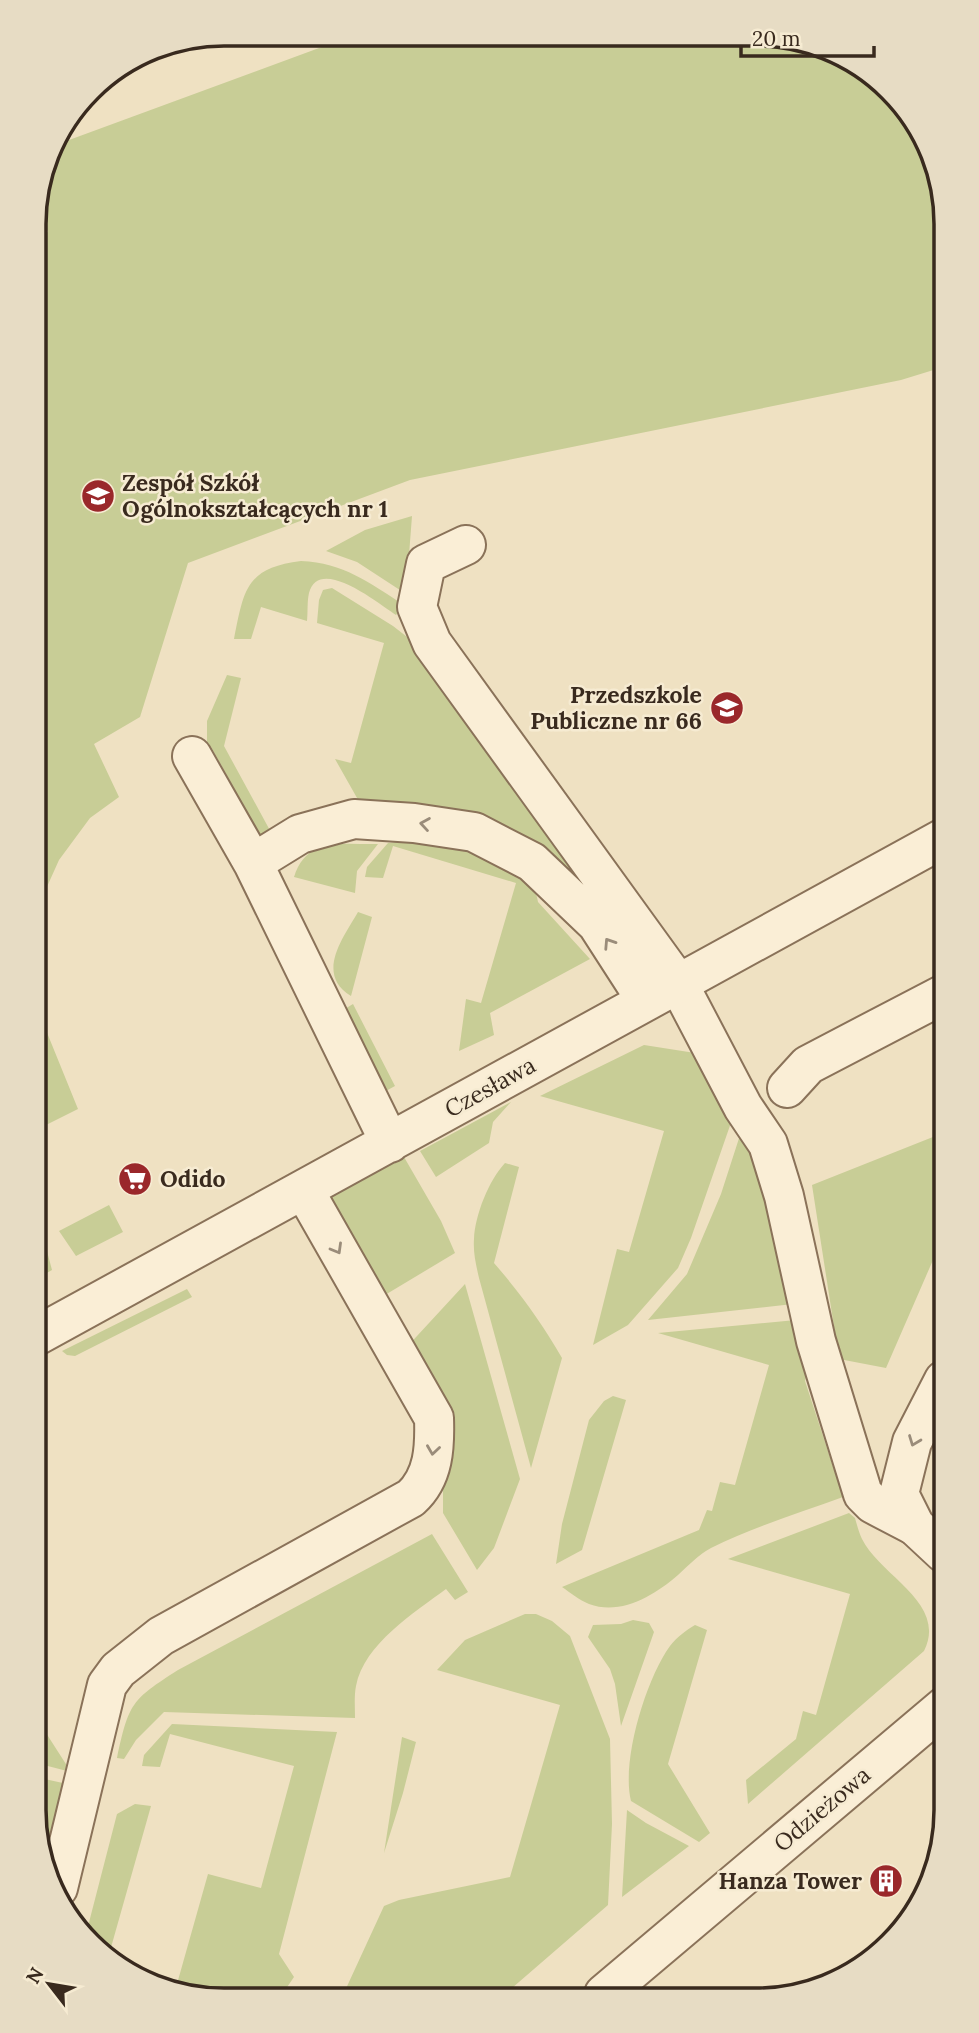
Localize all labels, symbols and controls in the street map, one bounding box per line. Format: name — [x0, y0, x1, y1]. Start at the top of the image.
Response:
scale bar — [741, 14, 874, 58]
text: 20 m — [752, 25, 801, 52]
place label: Zespół Szkół Ogólnokształcących nr 1 — [122, 468, 388, 523]
school or university icon: Zespół Szkół Ogólnokształcących nr 1 — [79, 477, 117, 515]
place label: Przedszkole Publiczne nr 66 — [530, 680, 702, 735]
school or university icon: Przedszkole Publiczne nr 66 — [708, 689, 746, 727]
one-way arrow — [419, 817, 431, 832]
one-way arrow — [605, 937, 618, 950]
street label: Czesława — [439, 1050, 540, 1123]
supermarket icon: Odido — [116, 1160, 154, 1198]
place label: Odido — [160, 1164, 226, 1193]
one-way arrow — [329, 1242, 342, 1255]
one-way arrow — [908, 1435, 922, 1447]
one-way arrow — [426, 1445, 441, 1456]
street label: Odzieżowa — [767, 1760, 876, 1857]
building icon: Hanza Tower — [867, 1862, 905, 1900]
place label: Hanza Tower — [719, 1866, 862, 1895]
north arrow — [14, 1949, 84, 2019]
text: N — [20, 1963, 49, 1988]

